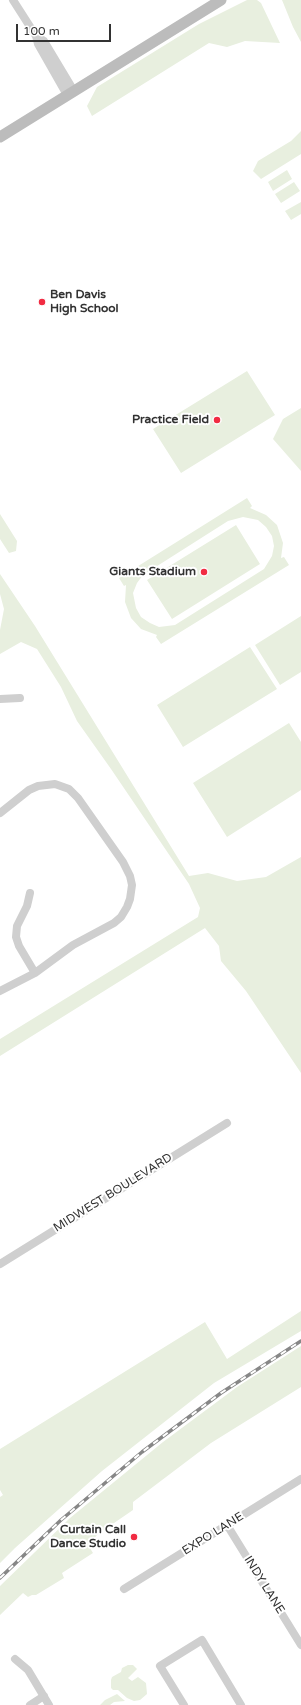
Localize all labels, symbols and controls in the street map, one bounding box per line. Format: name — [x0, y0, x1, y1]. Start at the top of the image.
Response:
scale bar — [18, 16, 113, 42]
text: 100 m — [23, 24, 60, 38]
place label: Ben Davis High School — [50, 288, 119, 316]
marker: Ben Davis High School — [37, 297, 47, 307]
place label: Practice Field — [132, 413, 209, 427]
marker: Practice Field — [212, 415, 222, 425]
place label: Giants Stadium — [109, 565, 196, 579]
marker: Giants Stadium — [199, 567, 209, 577]
street label: MIDWEST BOULEVARD — [51, 1151, 175, 1235]
street label: EXPO LANE — [180, 1509, 246, 1559]
place label: Curtain Call Dance Studio — [50, 1523, 126, 1551]
marker: Curtain Call Dance Studio — [129, 1532, 139, 1542]
street label: INDY LANE — [241, 1553, 287, 1617]

